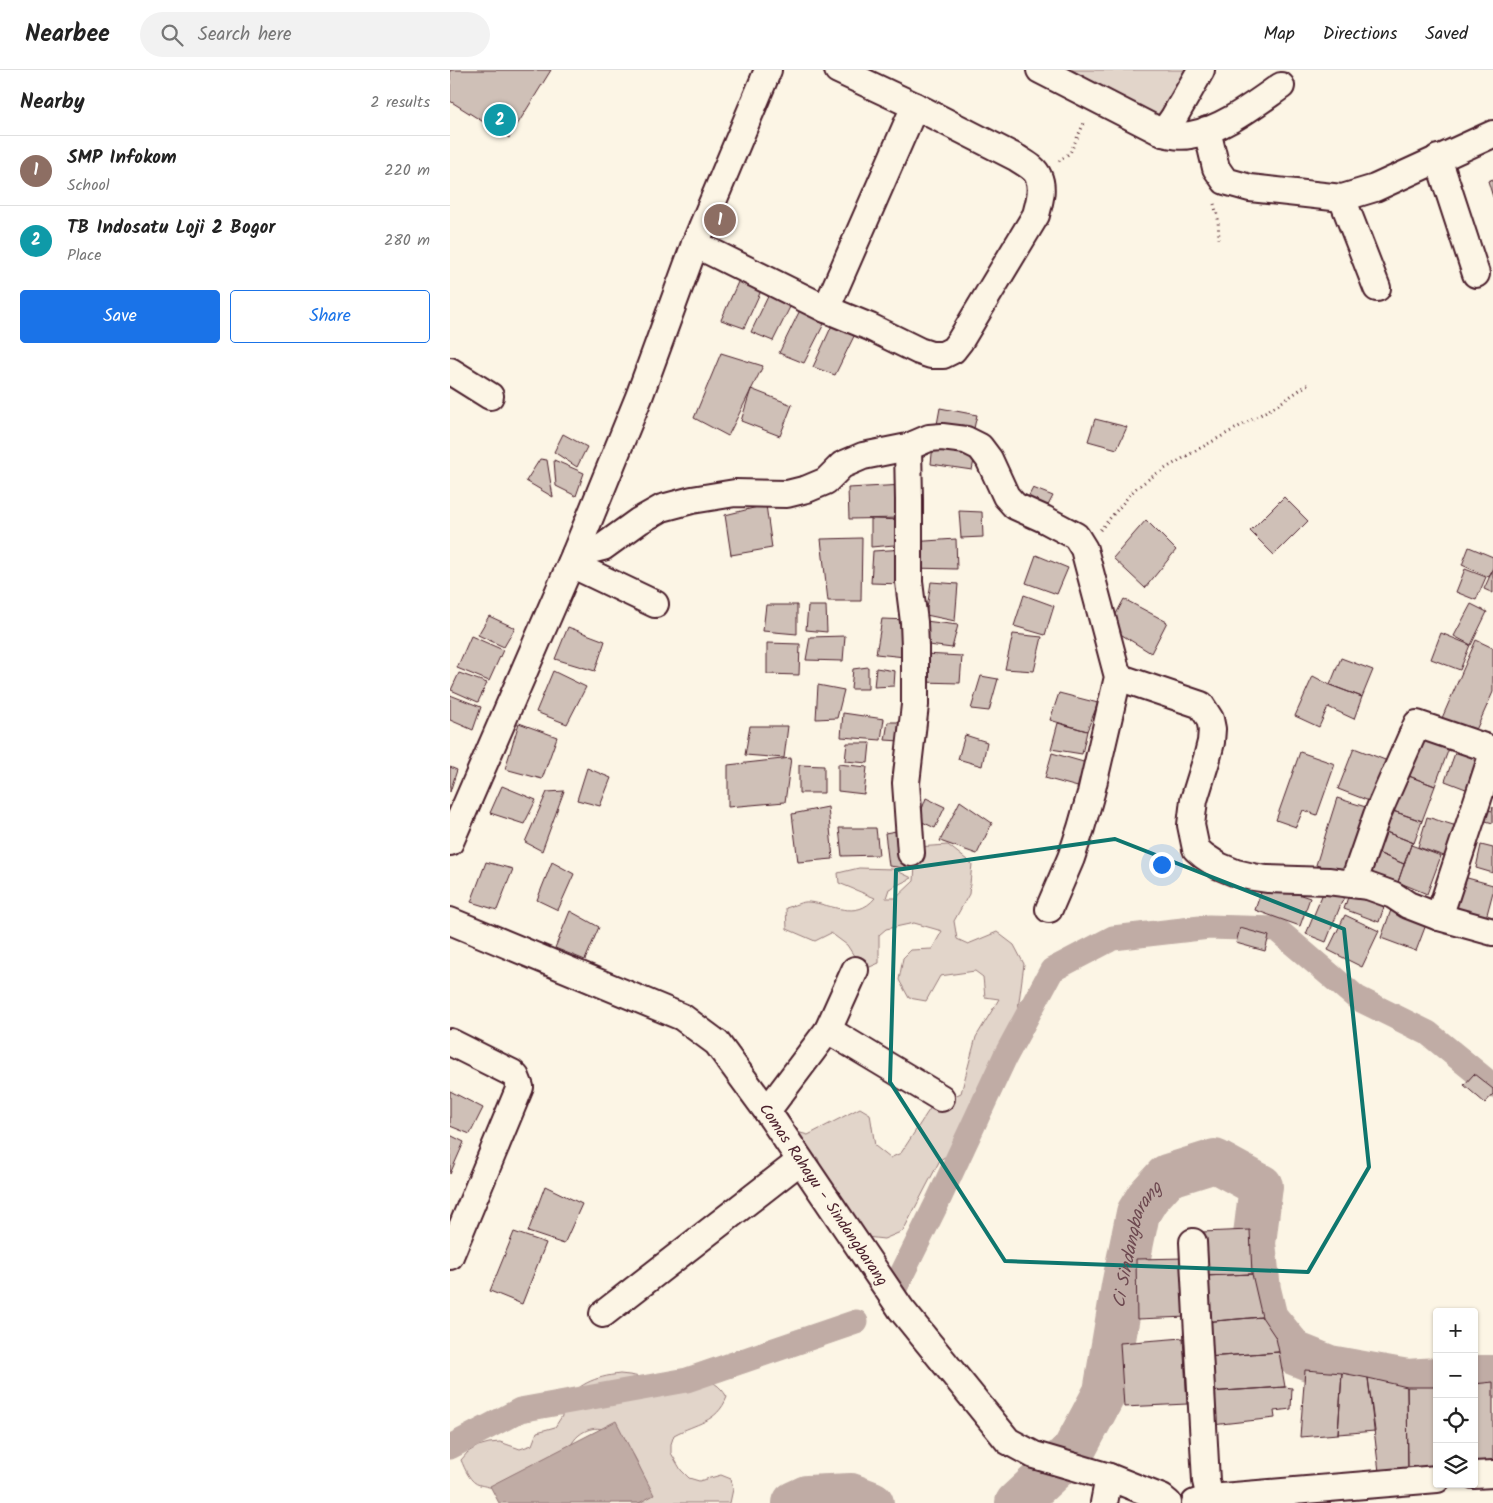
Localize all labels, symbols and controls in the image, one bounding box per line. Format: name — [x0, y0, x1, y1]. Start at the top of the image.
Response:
search box — [140, 12, 490, 57]
text: Nearbee — [25, 15, 110, 54]
text: Search here — [198, 20, 292, 50]
text: Map — [1263, 20, 1295, 49]
text: Directions — [1323, 20, 1397, 49]
text: Saved — [1425, 20, 1468, 49]
icon: search — [158, 21, 186, 49]
text: Nearby — [20, 86, 85, 119]
text: 2 results — [370, 90, 430, 115]
pin: 2 — [484, 101, 516, 139]
text: SMP Infokom — [67, 143, 177, 173]
text: 1 — [34, 158, 38, 183]
text: 220 m — [384, 158, 430, 183]
text: School — [67, 173, 110, 198]
pin: 1 — [704, 201, 736, 239]
text: TB Indosatu Loji 2 Bogor — [67, 213, 275, 243]
text: 2 — [31, 228, 41, 253]
text: 280 m — [384, 228, 430, 253]
text: Place — [67, 243, 101, 268]
button: Save — [20, 290, 220, 343]
button: Share — [230, 290, 430, 343]
your location — [1149, 852, 1175, 878]
street label: Comas Rahayu - Sindangbarang — [753, 1098, 894, 1291]
water label: Ci Sindangbarang — [1105, 1174, 1171, 1310]
map controls — [1433, 1308, 1478, 1488]
button: + — [1433, 1308, 1478, 1353]
button: − — [1433, 1353, 1478, 1398]
button: locate — [1433, 1398, 1478, 1443]
button: layers — [1433, 1443, 1478, 1488]

